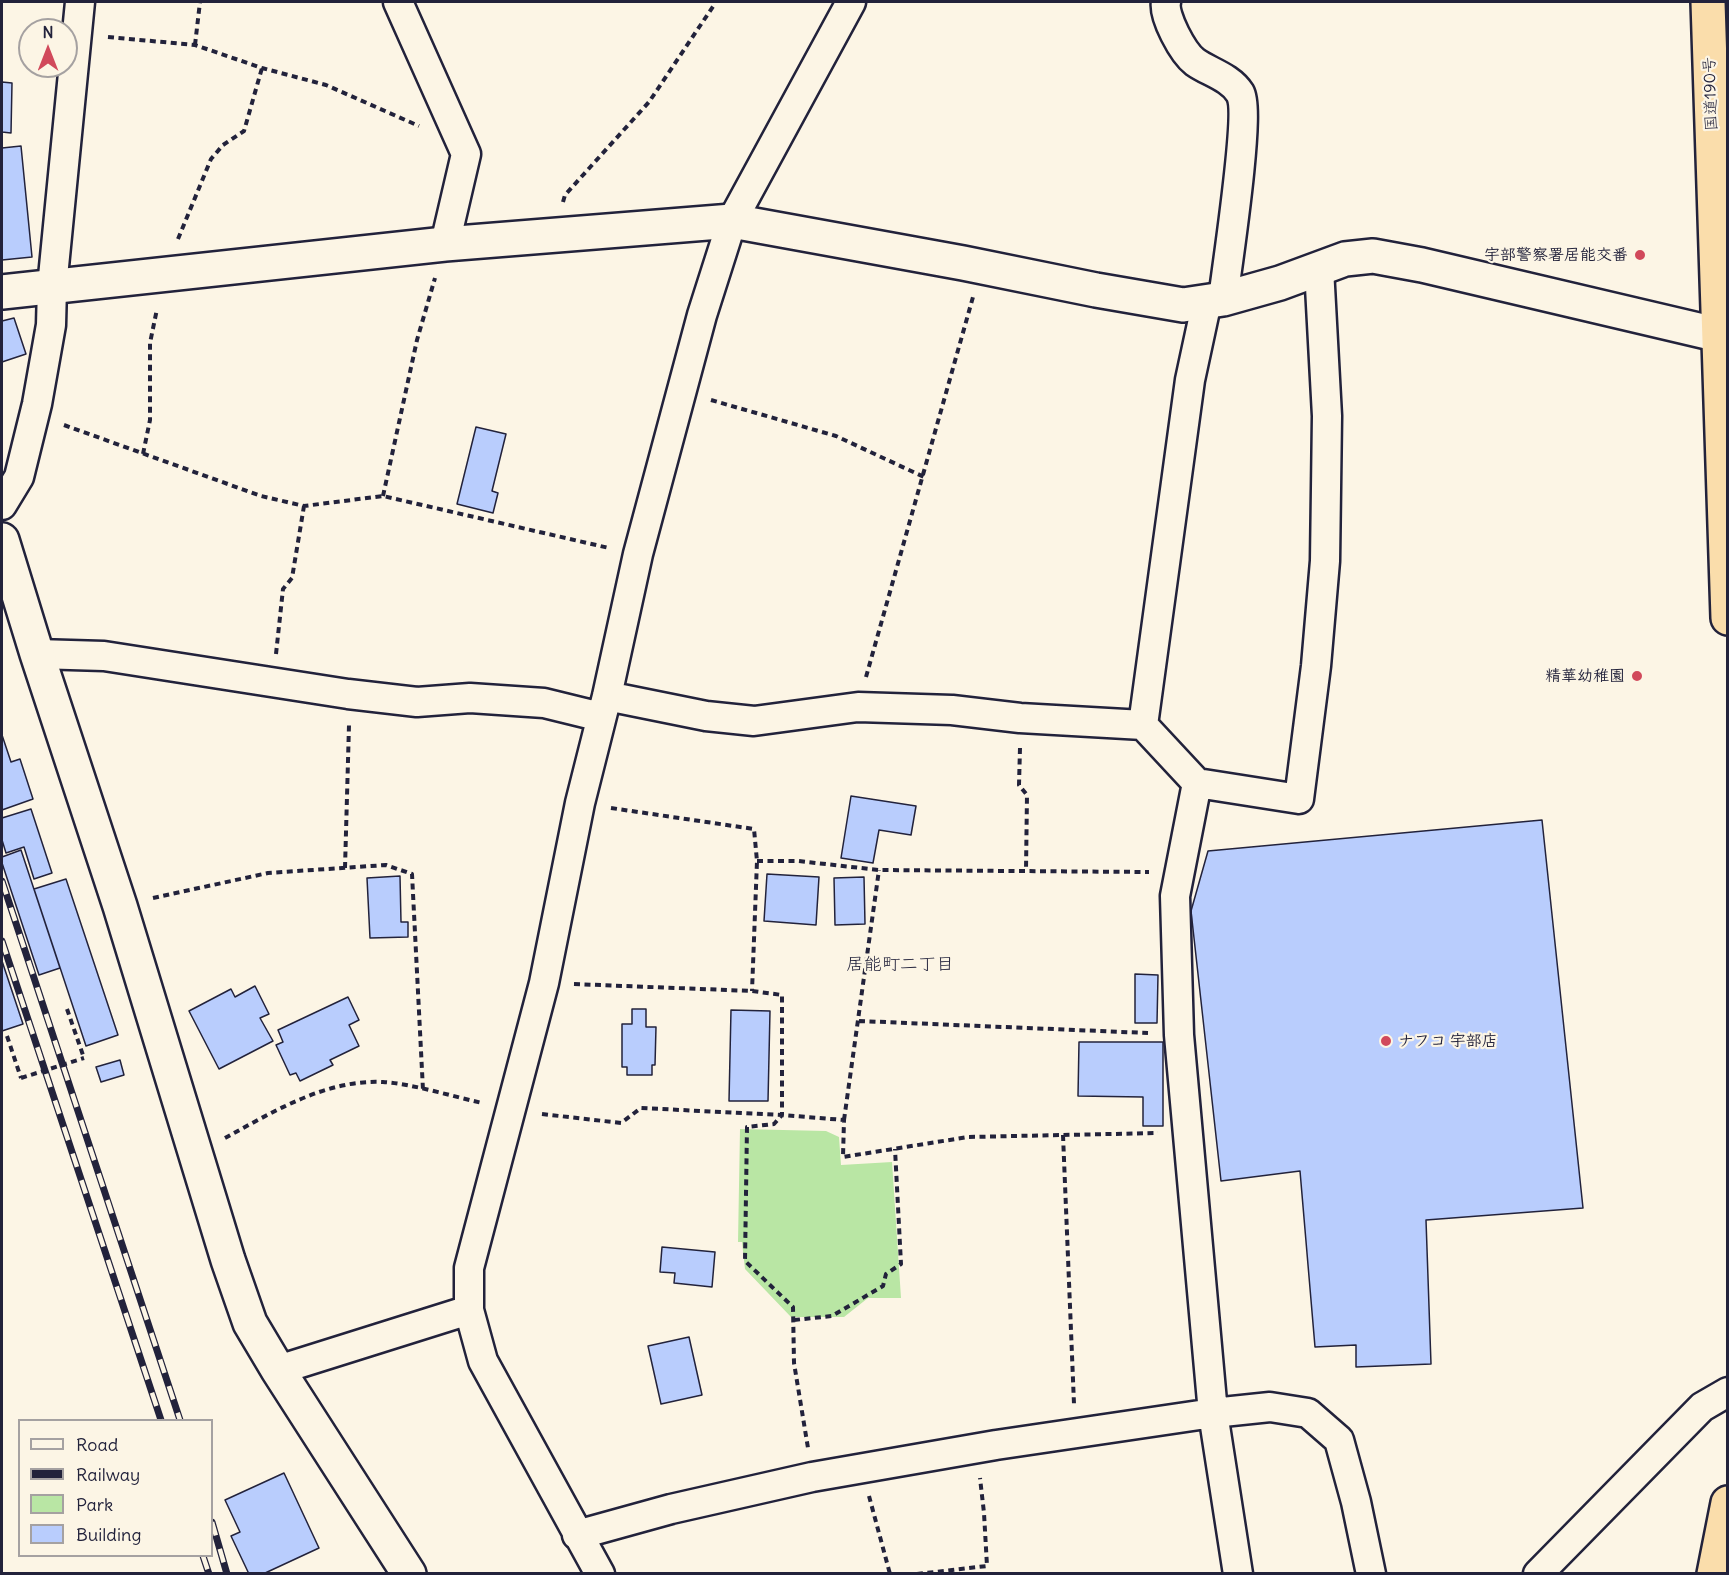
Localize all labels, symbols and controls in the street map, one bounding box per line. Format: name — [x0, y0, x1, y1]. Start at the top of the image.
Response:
north arrow — [18, 18, 78, 78]
text: N — [42, 22, 54, 42]
street label: 国道190号 — [1700, 57, 1722, 131]
place label: 宇部警察署居能交番 — [1484, 245, 1628, 265]
marker: 宇部警察署居能交番 — [1633, 248, 1647, 262]
place label: 精華幼稚園 — [1545, 666, 1625, 686]
marker: 精華幼稚園 — [1630, 669, 1644, 683]
district label: 居能町二丁目 — [846, 954, 954, 976]
place label: ナフコ 宇部店 — [1398, 1031, 1498, 1051]
marker: ナフコ 宇部店 — [1379, 1034, 1393, 1048]
legend — [18, 1419, 213, 1557]
text: Road — [76, 1433, 118, 1456]
text: Railway — [76, 1463, 140, 1486]
text: Park — [76, 1493, 113, 1516]
text: Building — [76, 1523, 141, 1546]

